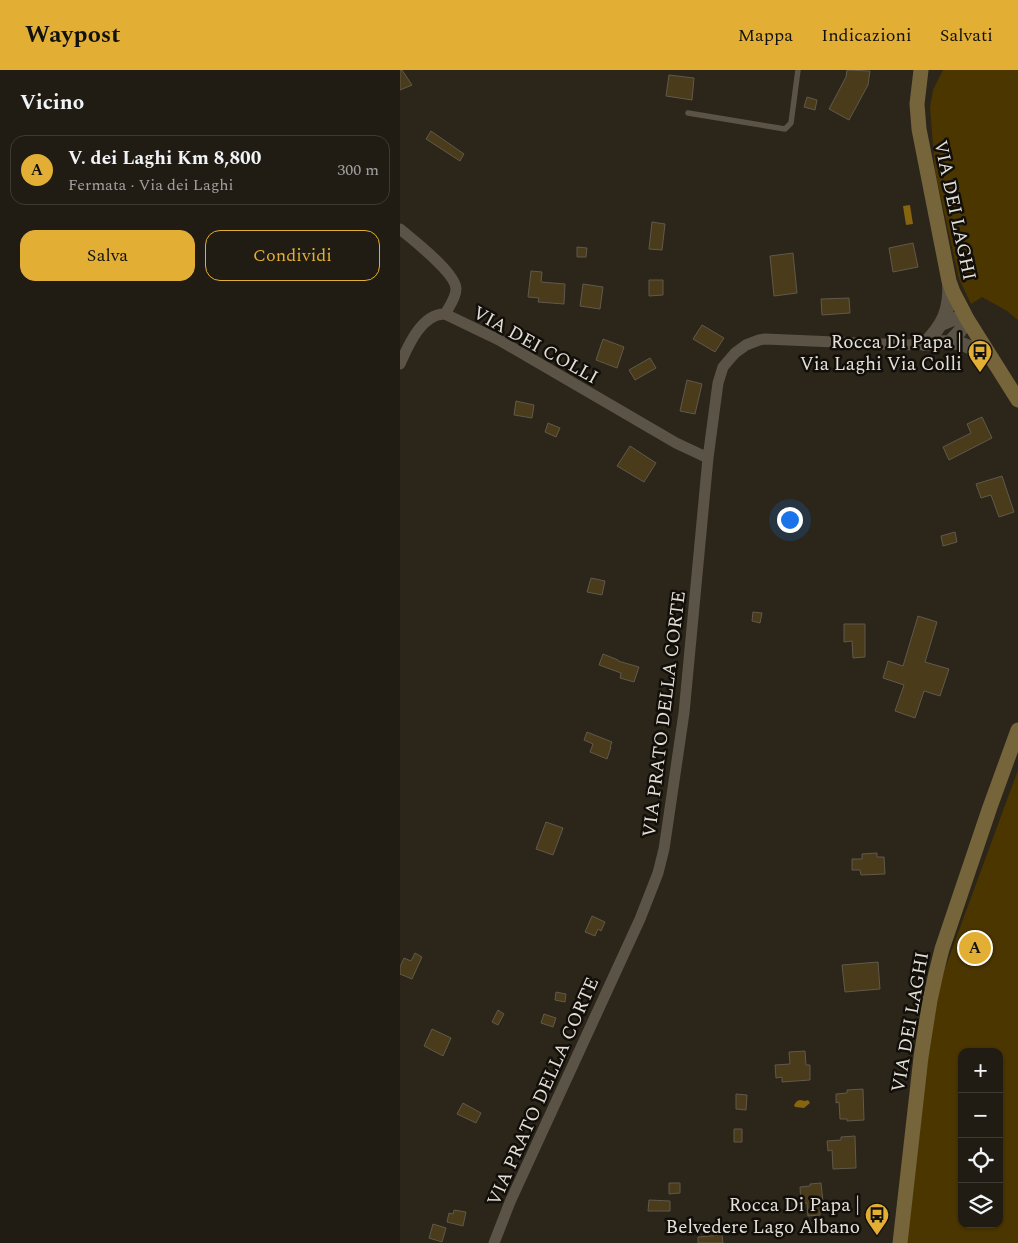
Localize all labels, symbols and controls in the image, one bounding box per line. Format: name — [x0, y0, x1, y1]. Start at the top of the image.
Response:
text: Waypost — [25, 17, 121, 53]
text: Mappa — [738, 22, 793, 49]
text: Indicazioni — [821, 22, 912, 49]
text: Salvati — [940, 22, 993, 49]
text: Vicino — [20, 87, 84, 119]
street label: VIA DEI LAGHI — [926, 138, 984, 283]
text: V. dei Laghi Km 8,800 — [68, 144, 261, 173]
text: A — [31, 158, 43, 182]
text: 300 m — [337, 158, 379, 182]
text: Fermata · Via dei Laghi — [68, 173, 233, 197]
button: Salva — [20, 230, 195, 281]
button: Condividi — [205, 230, 380, 281]
street label: VIA DEI COLLI — [467, 299, 603, 392]
place label: Rocca Di Papa | Via Laghi Via Colli — [800, 328, 962, 379]
bus stop icon: Rocca Di Papa | Via Laghi Via Colli — [967, 339, 993, 373]
your location — [777, 507, 803, 533]
street label: VIA PRATO DELLA CORTE — [635, 589, 694, 839]
pin: A — [959, 929, 991, 967]
street label: VIA DEI LAGHI — [884, 950, 937, 1095]
street label: VIA PRATO DELLA CORTE — [480, 972, 607, 1211]
map controls — [958, 1048, 1003, 1228]
button: + — [958, 1048, 1003, 1093]
button: − — [958, 1093, 1003, 1138]
button: locate — [958, 1138, 1003, 1183]
button: layers — [958, 1183, 1003, 1228]
place label: Rocca Di Papa | Belvedere Lago Albano — [666, 1191, 860, 1242]
bus stop icon: Rocca Di Papa | Belvedere Lago Albano — [864, 1202, 890, 1236]

